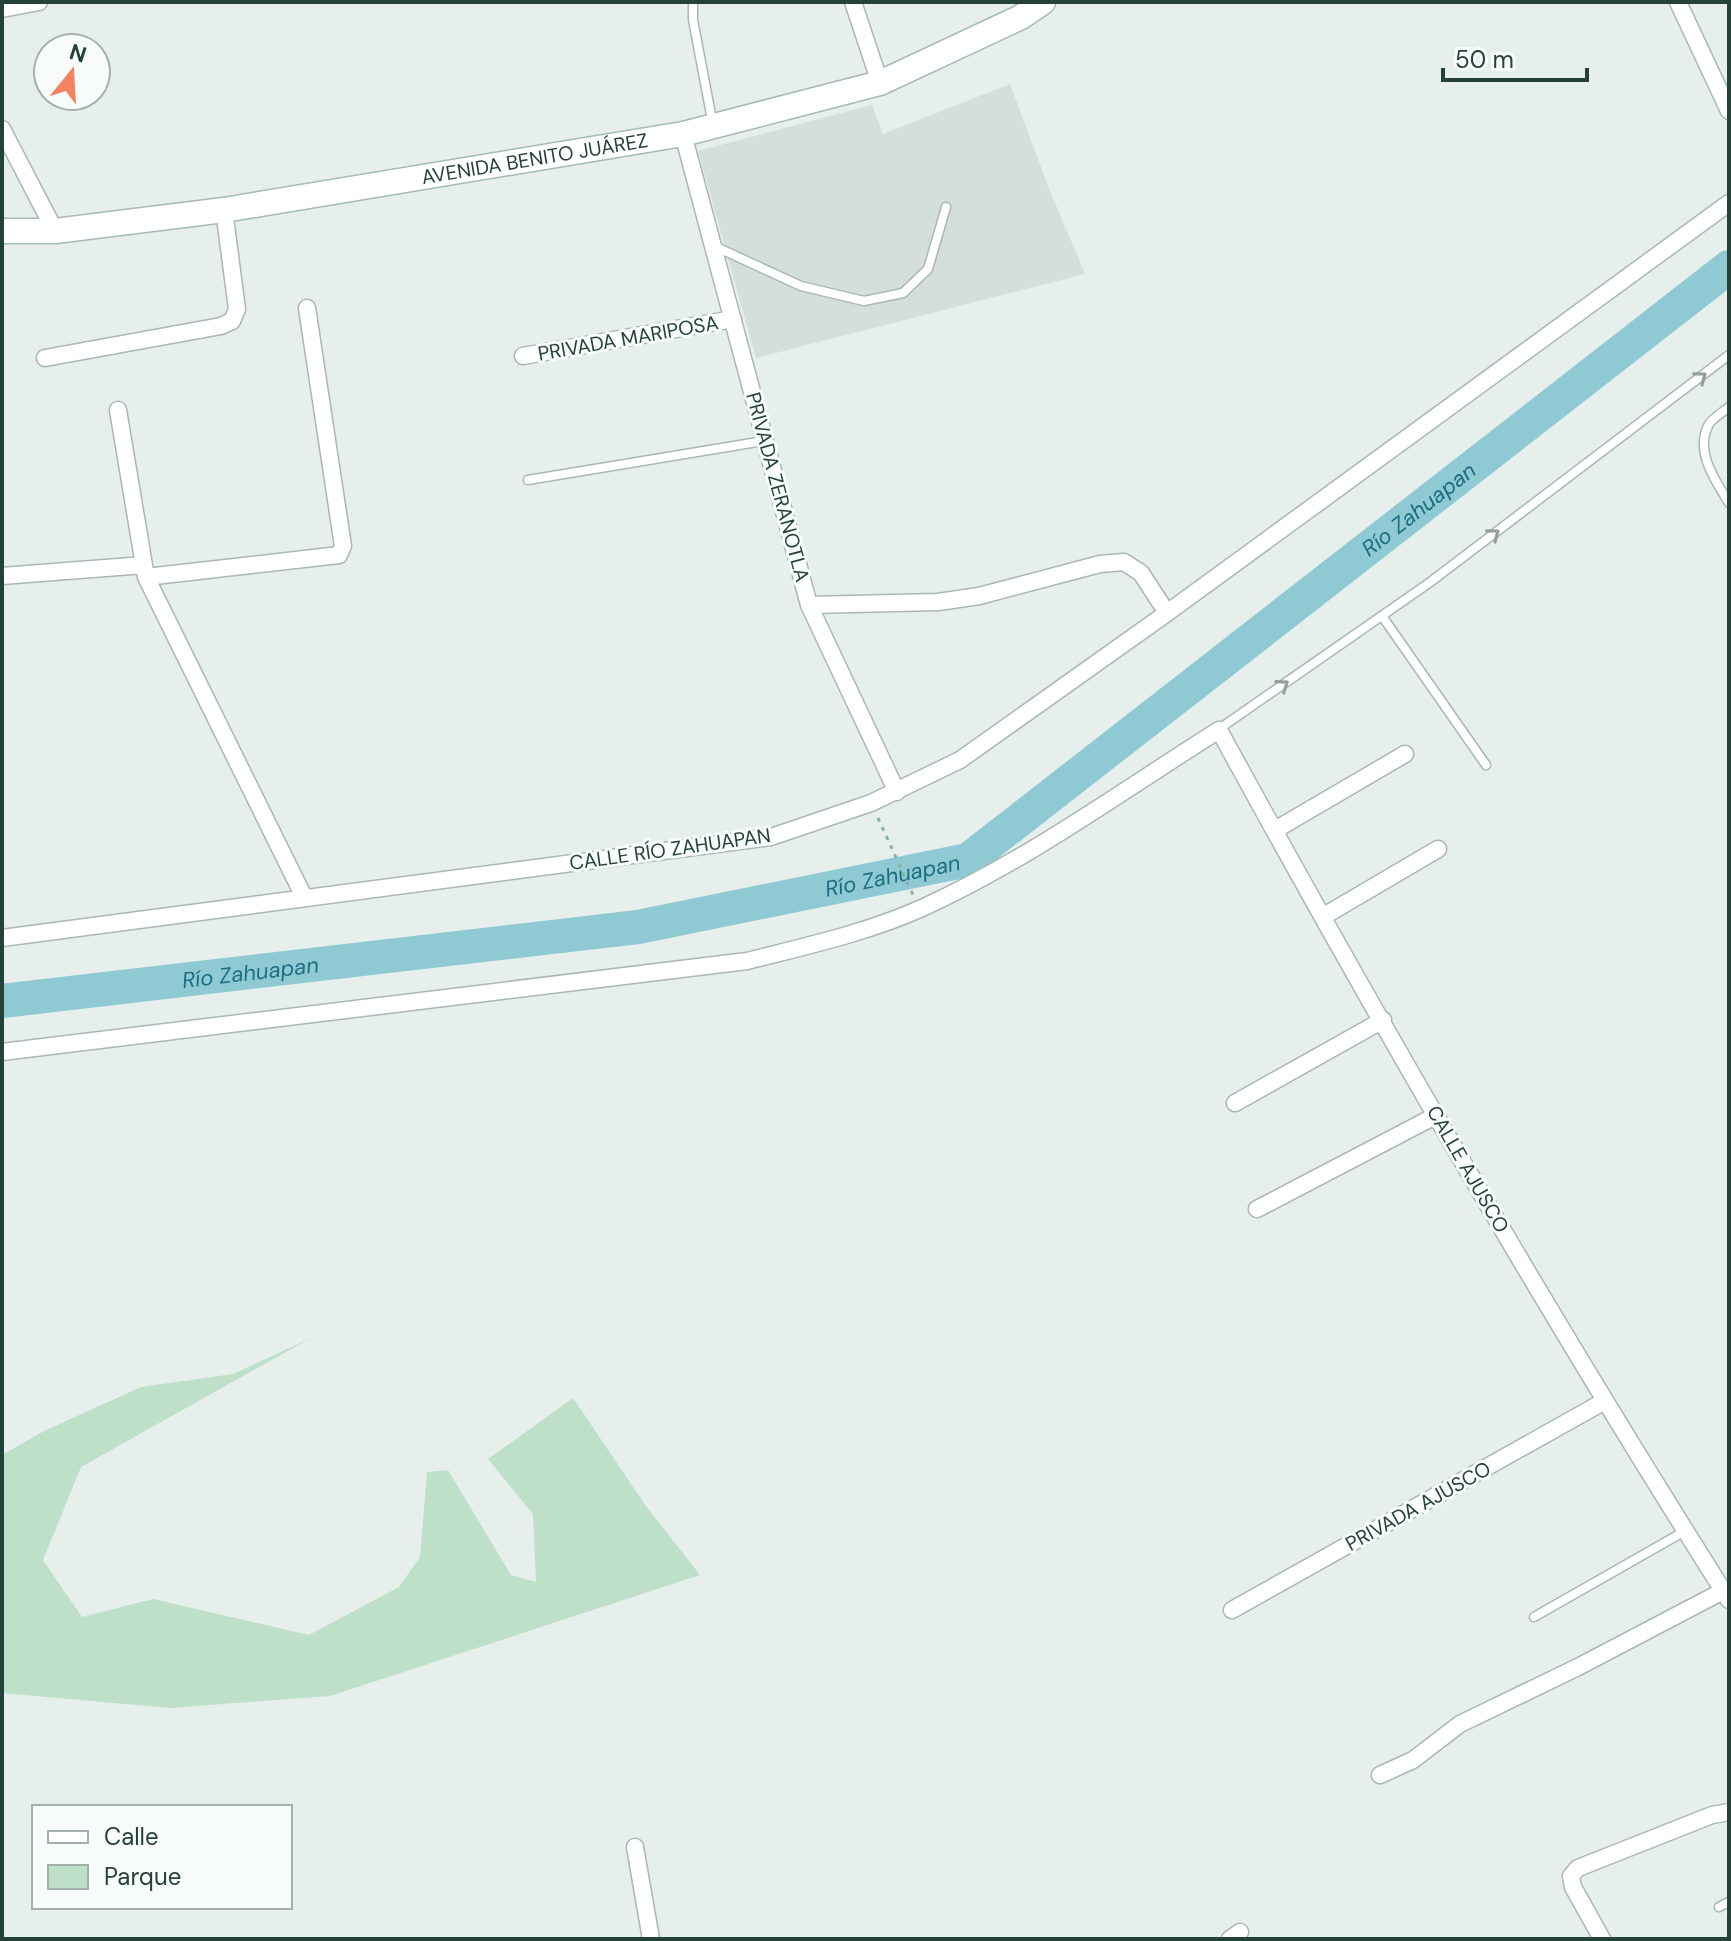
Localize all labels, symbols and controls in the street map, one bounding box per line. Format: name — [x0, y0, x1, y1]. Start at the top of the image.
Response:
north arrow — [32, 32, 112, 112]
scale bar — [1443, 32, 1587, 82]
text: N — [66, 37, 90, 70]
text: 50 m — [1455, 44, 1514, 75]
street label: AVENIDA BENITO JUÁREZ — [419, 127, 650, 190]
street label: PRIVADA MARIPOSA — [536, 309, 720, 367]
one-way arrow — [1692, 372, 1707, 386]
street label: PRIVADA ZERANOTLA — [740, 389, 816, 585]
water label: Río Zahuapan — [1356, 456, 1482, 563]
one-way arrow — [1485, 529, 1500, 543]
one-way arrow — [1274, 680, 1288, 695]
street label: CALLE RÍO ZAHUAPAN — [568, 822, 772, 876]
water label: Río Zahuapan — [822, 848, 963, 904]
water label: Río Zahuapan — [180, 950, 320, 995]
street label: CALLE AJUSCO — [1421, 1101, 1515, 1237]
street label: PRIVADA AJUSCO — [1341, 1455, 1495, 1557]
legend — [32, 1805, 292, 1909]
text: Calle — [104, 1821, 159, 1852]
text: Parque — [104, 1861, 181, 1892]

